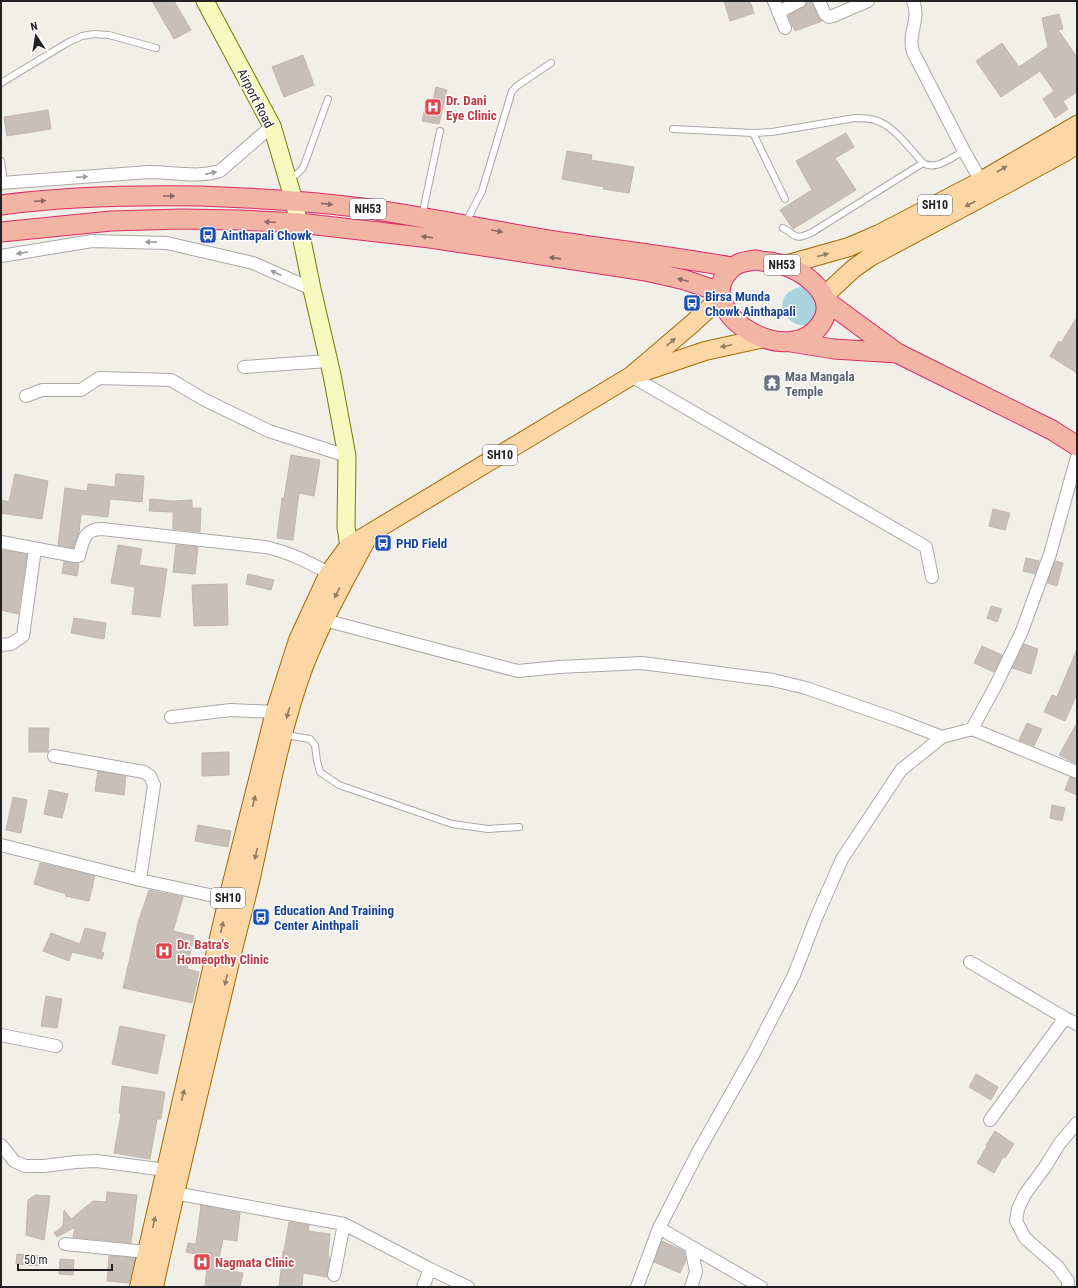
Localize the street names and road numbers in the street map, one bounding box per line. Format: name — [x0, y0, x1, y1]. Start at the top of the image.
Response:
street label: Airport Road — [234, 66, 277, 130]
road number: SH10 — [918, 195, 952, 215]
road number: NH53 — [350, 199, 386, 219]
road number: NH53 — [764, 255, 800, 275]
road number: SH10 — [483, 445, 517, 465]
road number: SH10 — [211, 888, 245, 908]

